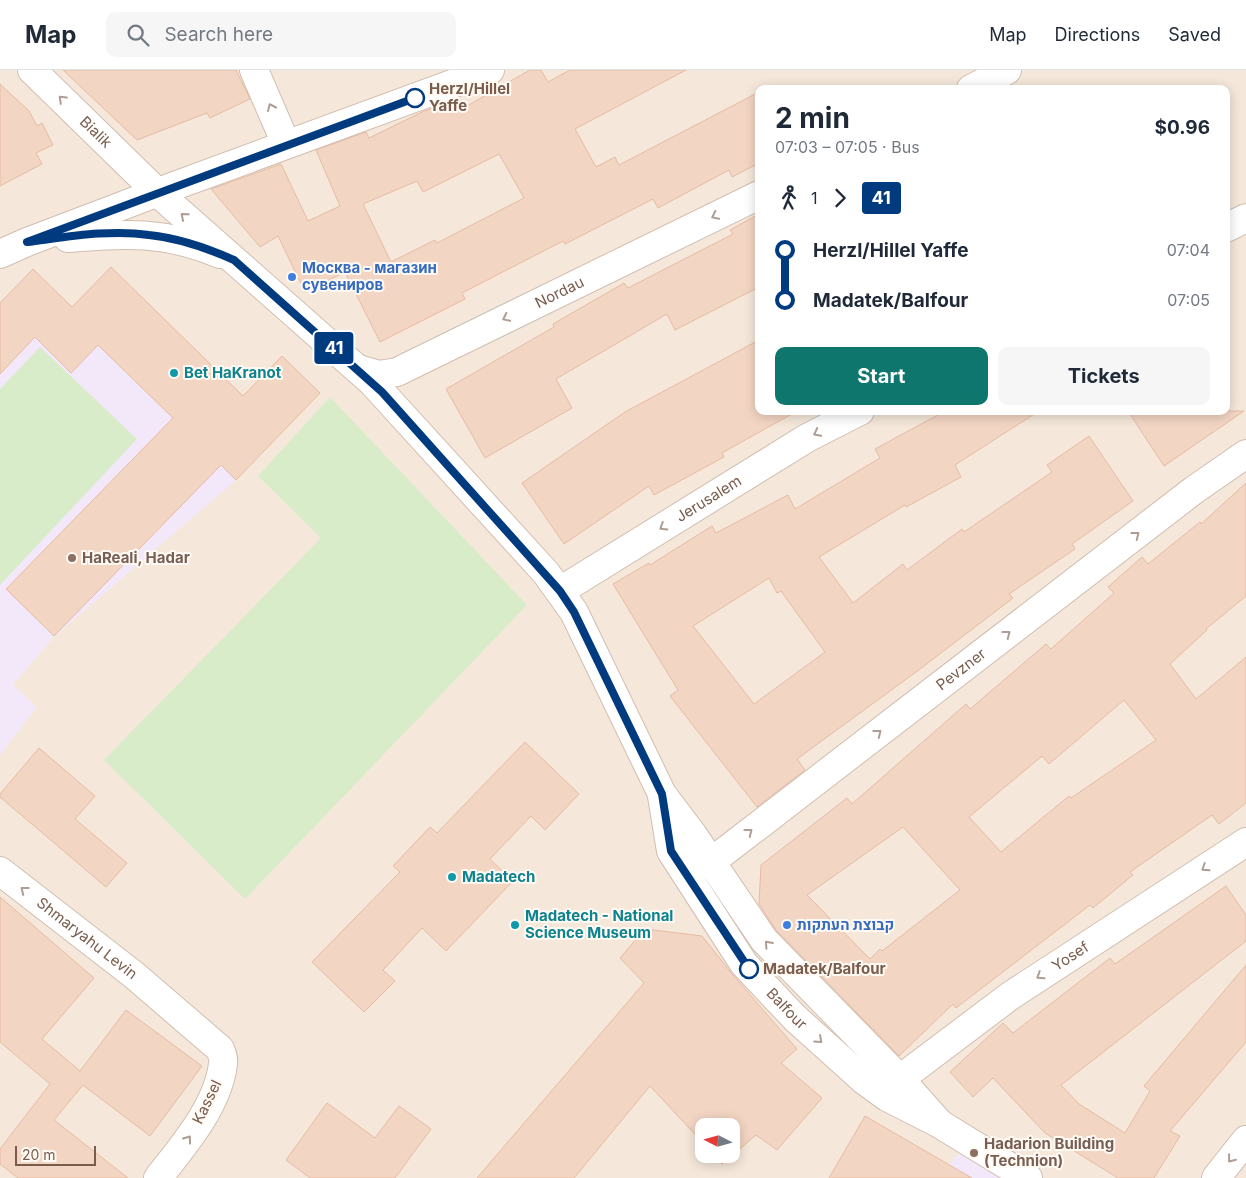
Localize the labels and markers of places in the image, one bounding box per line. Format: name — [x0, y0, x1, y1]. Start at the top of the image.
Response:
place label: Herzl/Hillel Yaffe — [429, 79, 510, 115]
marker: Herzl/Hillel Yaffe — [405, 88, 425, 108]
place label: Москва - магазин сувениров — [302, 258, 437, 294]
marker: Москва - магазин сувениров — [286, 271, 298, 283]
place label: Bet HaKranot — [184, 363, 282, 382]
marker: Bet HaKranot — [168, 367, 180, 379]
place label: HaReali, Hadar — [82, 548, 190, 567]
marker: HaReali, Hadar — [66, 552, 78, 564]
place label: Madatech — [462, 867, 535, 886]
marker: Madatech — [446, 871, 458, 883]
place label: Madatech - National Science Museum — [525, 906, 673, 942]
place label: קבוצת העתקות — [797, 915, 894, 934]
marker: Madatech - National Science Museum — [509, 919, 521, 931]
marker: קבוצת העתקות — [781, 919, 793, 931]
marker: Madatek/Balfour — [739, 959, 759, 979]
place label: Madatek/Balfour — [763, 959, 886, 978]
place label: Hadarion Building (Technion) — [984, 1134, 1114, 1170]
marker: Hadarion Building (Technion) — [968, 1147, 980, 1159]

